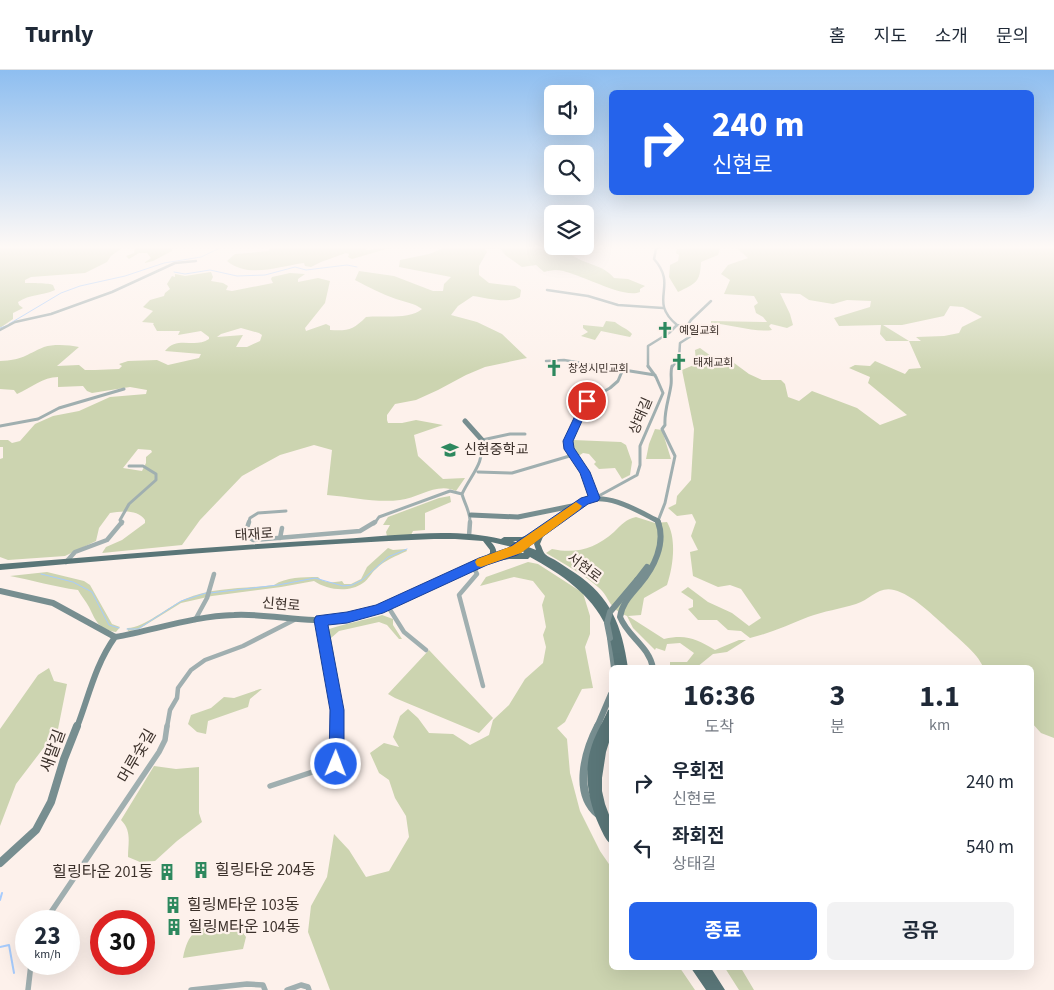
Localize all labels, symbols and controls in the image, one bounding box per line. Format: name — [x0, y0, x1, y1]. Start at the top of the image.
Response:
text: Turnly — [25, 17, 94, 52]
text: 홈 — [829, 24, 846, 49]
text: 지도 — [874, 24, 907, 49]
text: 소개 — [935, 24, 968, 49]
text: 문의 — [996, 24, 1029, 49]
map controls — [544, 85, 594, 255]
button: sound — [544, 85, 594, 135]
text: 240 m — [712, 100, 804, 150]
icon: right — [629, 110, 694, 175]
button: search — [544, 145, 594, 195]
text: 신현로 — [712, 149, 773, 181]
button: layers — [544, 205, 594, 255]
church icon: 예일교회 — [655, 320, 675, 340]
place label: 예일교회 — [679, 323, 719, 338]
church icon: 태재교회 — [669, 352, 689, 372]
place label: 태재교회 — [693, 355, 733, 370]
church icon: 창성시민교회 — [544, 358, 564, 378]
place label: 창성시민교회 — [568, 361, 629, 376]
pin — [566, 380, 608, 422]
icon: arrive — [573, 387, 601, 415]
street label: 상태길 — [624, 394, 658, 438]
school or university icon: 신현중학교 — [440, 440, 460, 460]
place label: 신현중학교 — [464, 440, 529, 460]
street label: 태재로 — [234, 524, 274, 546]
street label: 서현로 — [563, 548, 606, 588]
street label: 신현로 — [261, 593, 301, 617]
text: 16:36 — [683, 674, 755, 717]
text: 3 — [829, 674, 845, 717]
text: 1.1 — [919, 675, 960, 718]
text: km — [929, 714, 950, 736]
text: 도착 — [704, 716, 734, 738]
text: 분 — [830, 716, 845, 738]
street label: 머루숯길 — [113, 725, 161, 787]
street label: 새말길 — [35, 726, 71, 776]
position arrow — [309, 737, 361, 789]
text: 우회전 — [672, 758, 724, 785]
icon: right — [629, 769, 657, 797]
text: 240 m — [966, 769, 1014, 796]
text: 신현로 — [672, 788, 716, 810]
text: 좌회전 — [672, 823, 724, 850]
icon: left — [629, 834, 657, 862]
text: 540 m — [966, 834, 1014, 861]
text: 상태길 — [672, 853, 716, 875]
place label: 힐링타운 204동 — [215, 859, 316, 881]
building icon: 힐링타운 204동 — [191, 860, 211, 880]
place label: 힐링타운 201동 — [52, 861, 153, 883]
building icon: 힐링타운 201동 — [157, 862, 177, 882]
place label: 힐링M타운 103동 — [187, 894, 300, 916]
building icon: 힐링M타운 103동 — [163, 895, 183, 915]
button: 종료 — [629, 902, 817, 960]
button: 공유 — [827, 902, 1014, 960]
speed limit sign: 30 — [90, 910, 155, 975]
place label: 힐링M타운 104동 — [188, 916, 301, 938]
building icon: 힐링M타운 104동 — [164, 917, 184, 937]
text: 23 — [34, 918, 61, 954]
text: km/h — [34, 946, 61, 963]

